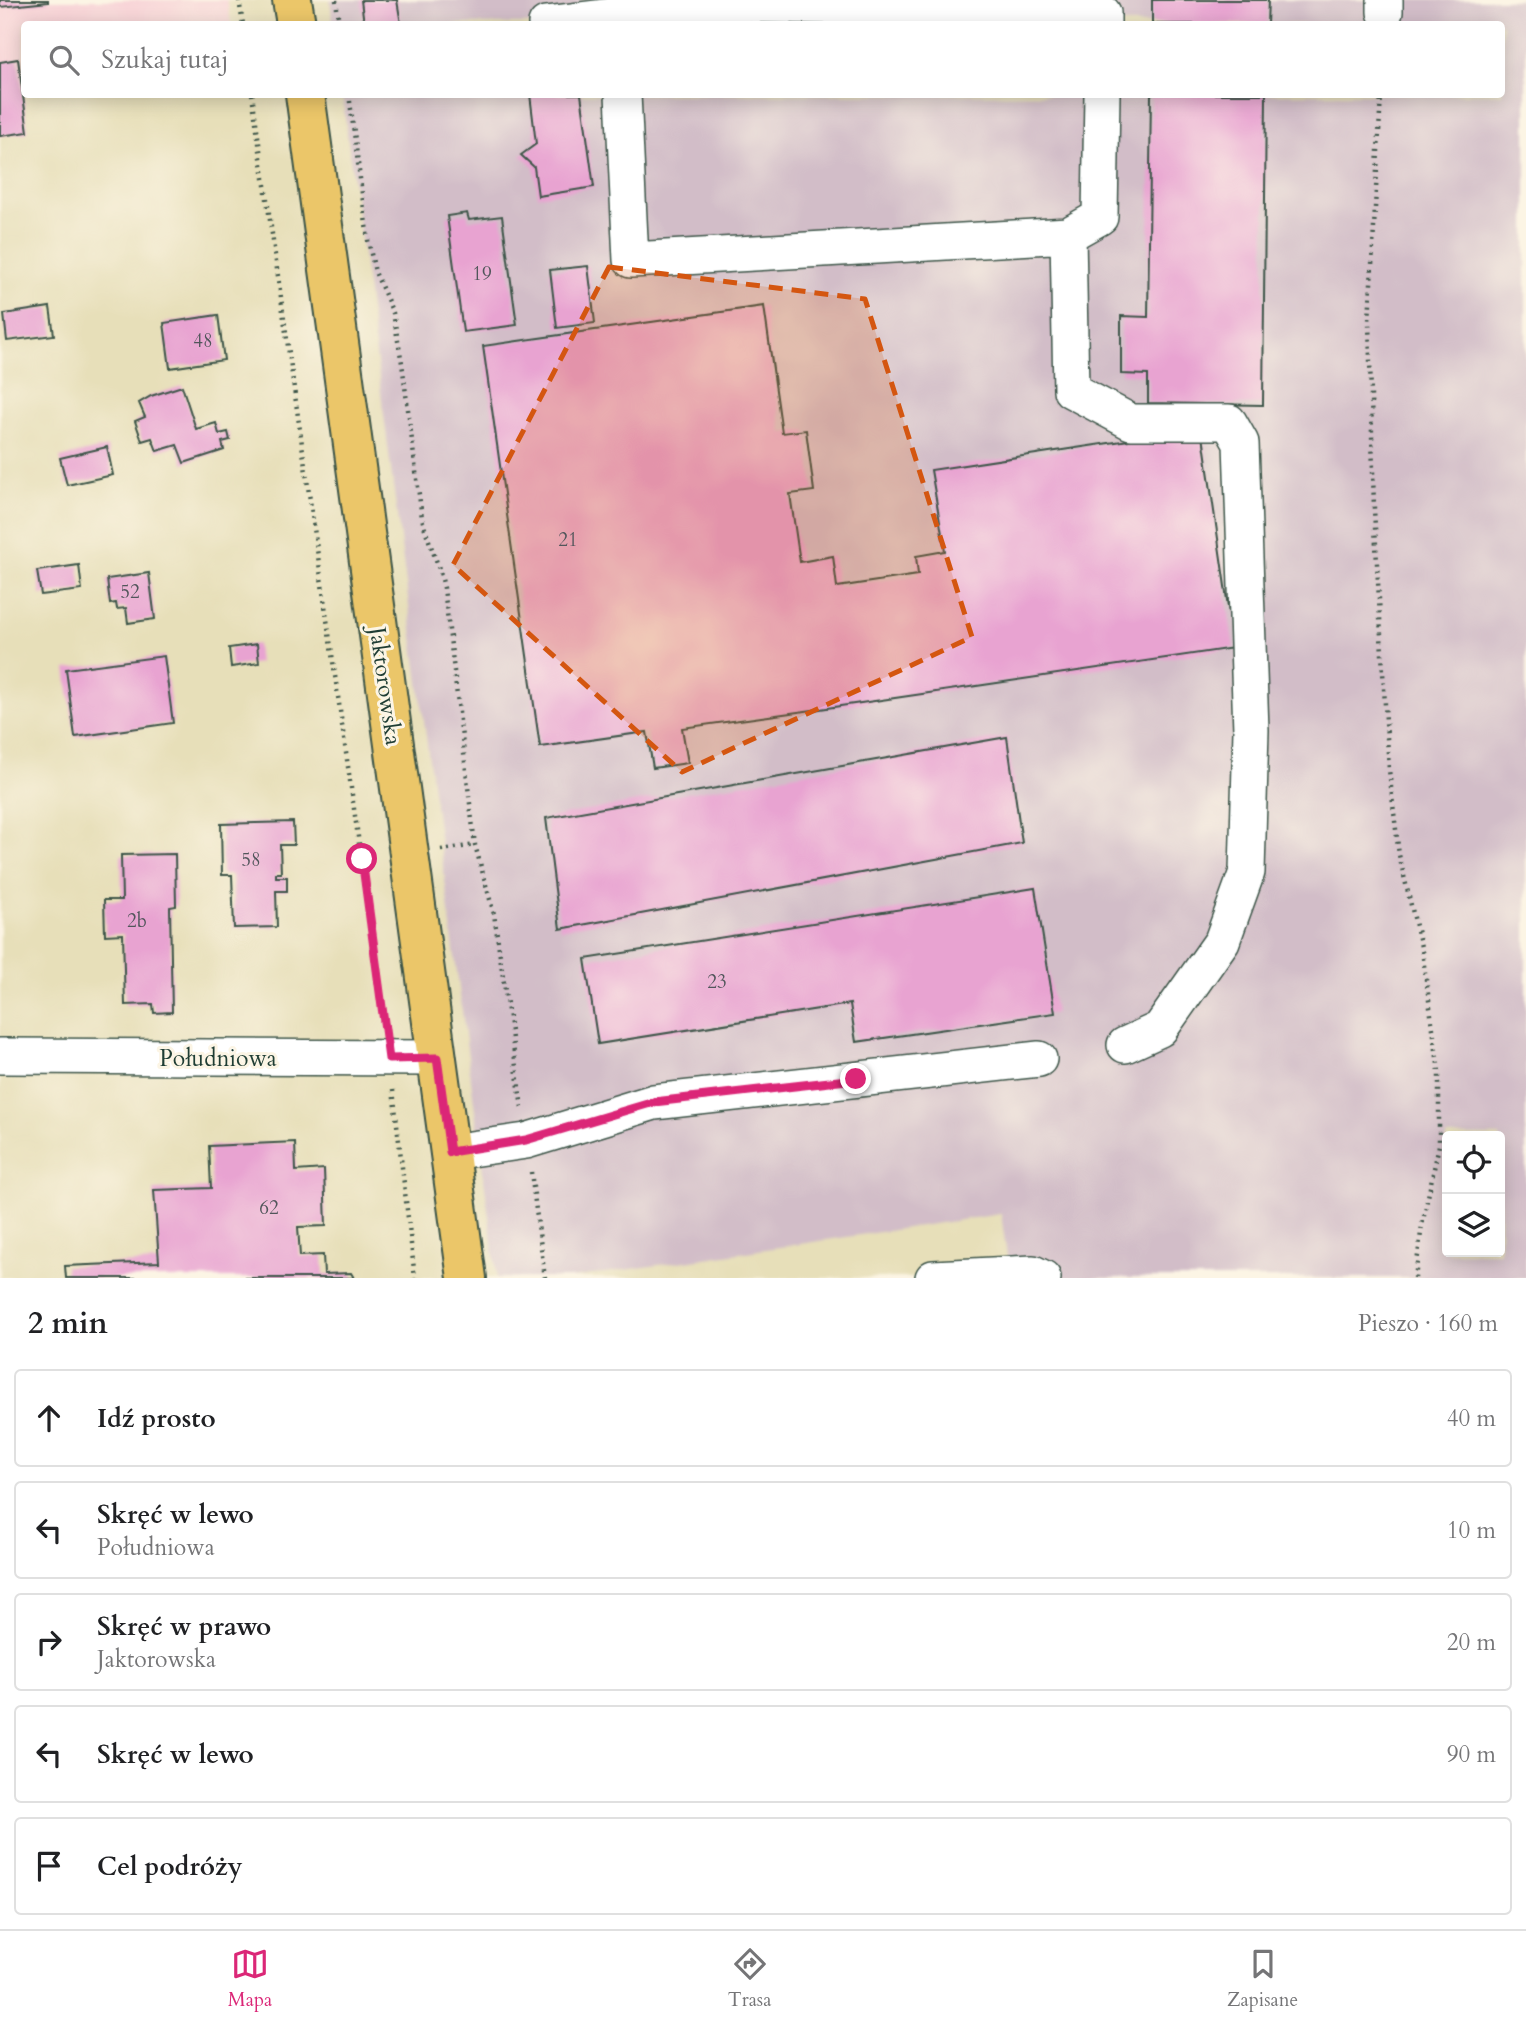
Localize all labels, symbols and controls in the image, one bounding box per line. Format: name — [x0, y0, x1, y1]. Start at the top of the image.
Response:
search box — [21, 21, 1505, 98]
icon: search — [45, 41, 83, 79]
text: Szukaj tutaj — [101, 42, 229, 77]
house number: 19 — [472, 261, 492, 287]
house number: 48 — [193, 328, 213, 354]
house number: 21 — [558, 527, 578, 553]
house number: 52 — [120, 579, 140, 605]
street label: Jaktorowska — [361, 622, 409, 747]
route start — [346, 843, 377, 874]
house number: 58 — [241, 847, 261, 873]
house number: 2b — [127, 908, 147, 934]
house number: 23 — [707, 969, 727, 995]
street label: Południowa — [159, 1043, 277, 1074]
route end — [840, 1063, 871, 1094]
map controls — [1442, 1131, 1505, 1257]
button: locate — [1442, 1131, 1505, 1194]
button: layers — [1442, 1194, 1505, 1257]
house number: 62 — [259, 1195, 279, 1221]
text: 2 min — [28, 1303, 108, 1344]
text: Pieszo · 160 m — [1358, 1308, 1498, 1339]
icon: ahead — [30, 1399, 68, 1437]
text: Idź prosto — [97, 1401, 216, 1436]
text: 40 m — [1447, 1403, 1496, 1434]
text: Skręć w lewo — [97, 1497, 254, 1532]
icon: left — [30, 1511, 68, 1549]
text: 10 m — [1447, 1515, 1496, 1546]
text: Południowa — [97, 1532, 215, 1563]
text: Skręć w prawo — [97, 1609, 271, 1644]
icon: right — [30, 1623, 68, 1661]
text: 20 m — [1447, 1627, 1496, 1658]
text: Jaktorowska — [97, 1644, 216, 1675]
icon: left — [30, 1735, 68, 1773]
text: Skręć w lewo — [97, 1737, 254, 1772]
text: 90 m — [1447, 1739, 1496, 1770]
icon: arrive — [30, 1847, 68, 1885]
text: Cel podróży — [97, 1849, 243, 1884]
tab: Mapa — [228, 1945, 272, 2013]
tab: Trasa — [728, 1945, 771, 2013]
tab: Zapisane — [1227, 1945, 1298, 2013]

